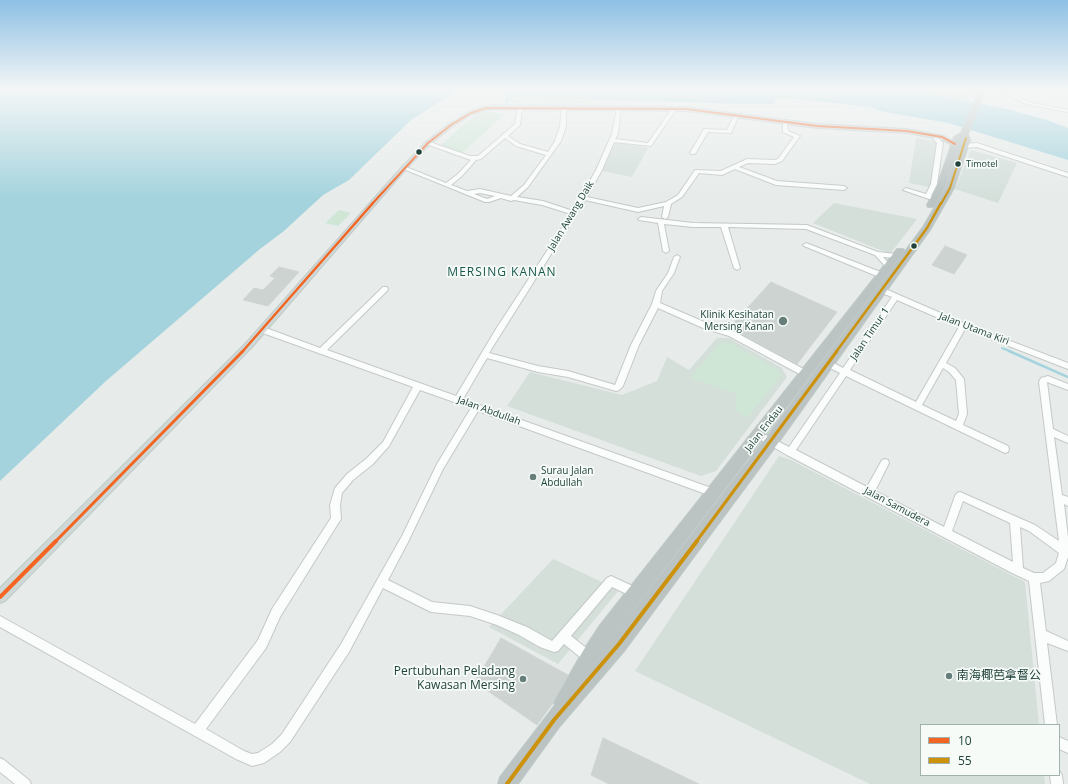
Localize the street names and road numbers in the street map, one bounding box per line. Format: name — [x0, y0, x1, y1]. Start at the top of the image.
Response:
street label: Jalan Awang Daik — [545, 179, 597, 253]
street label: Jalan Timur 1 — [848, 305, 892, 363]
street label: Jalan Utama Kiri — [937, 310, 1011, 348]
street label: Jalan Abdullah — [456, 394, 522, 428]
street label: Jalan Endau — [742, 404, 786, 454]
street label: Jalan Samudera — [862, 485, 932, 529]

